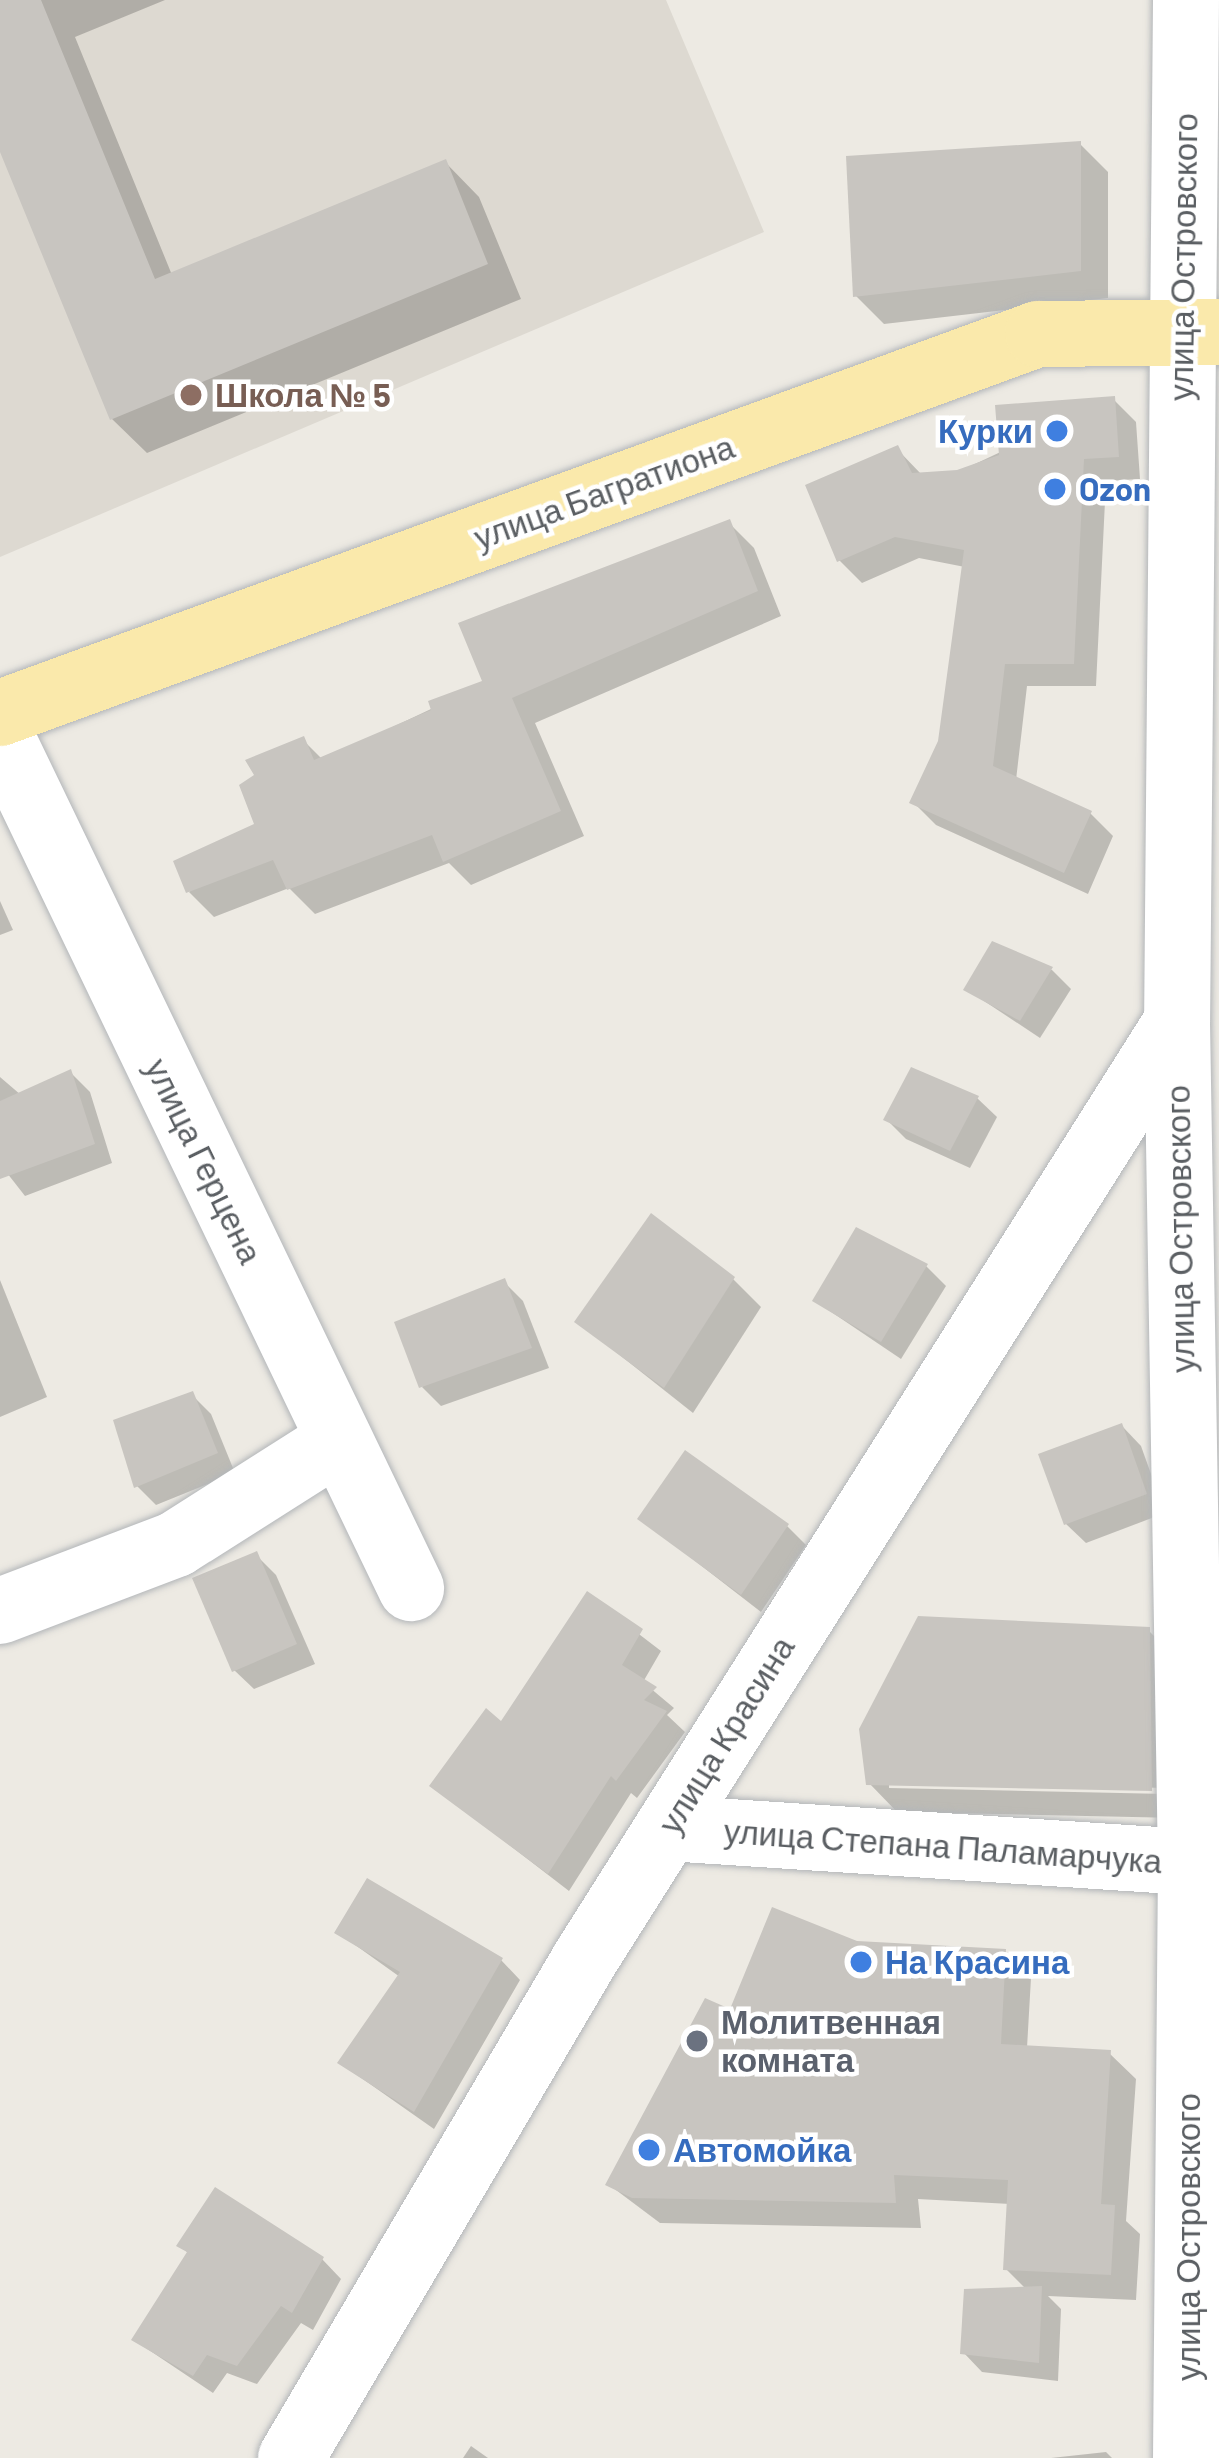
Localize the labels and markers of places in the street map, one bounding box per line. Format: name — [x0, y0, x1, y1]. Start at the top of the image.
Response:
place label: Школа № 5 — [215, 375, 391, 415]
marker: Школа № 5 — [178, 382, 204, 408]
place label: Курки — [938, 411, 1033, 451]
marker: Курки — [1044, 418, 1070, 444]
place label: Ozon — [1079, 469, 1151, 509]
marker: Ozon — [1042, 476, 1068, 502]
place label: На Красина — [885, 1942, 1069, 1982]
marker: На Красина — [848, 1949, 874, 1975]
place label: Молитвенная комната — [721, 2002, 941, 2080]
marker: Молитвенная комната — [684, 2028, 710, 2054]
place label: Автомойка — [673, 2130, 851, 2170]
marker: Автомойка — [636, 2137, 662, 2163]

